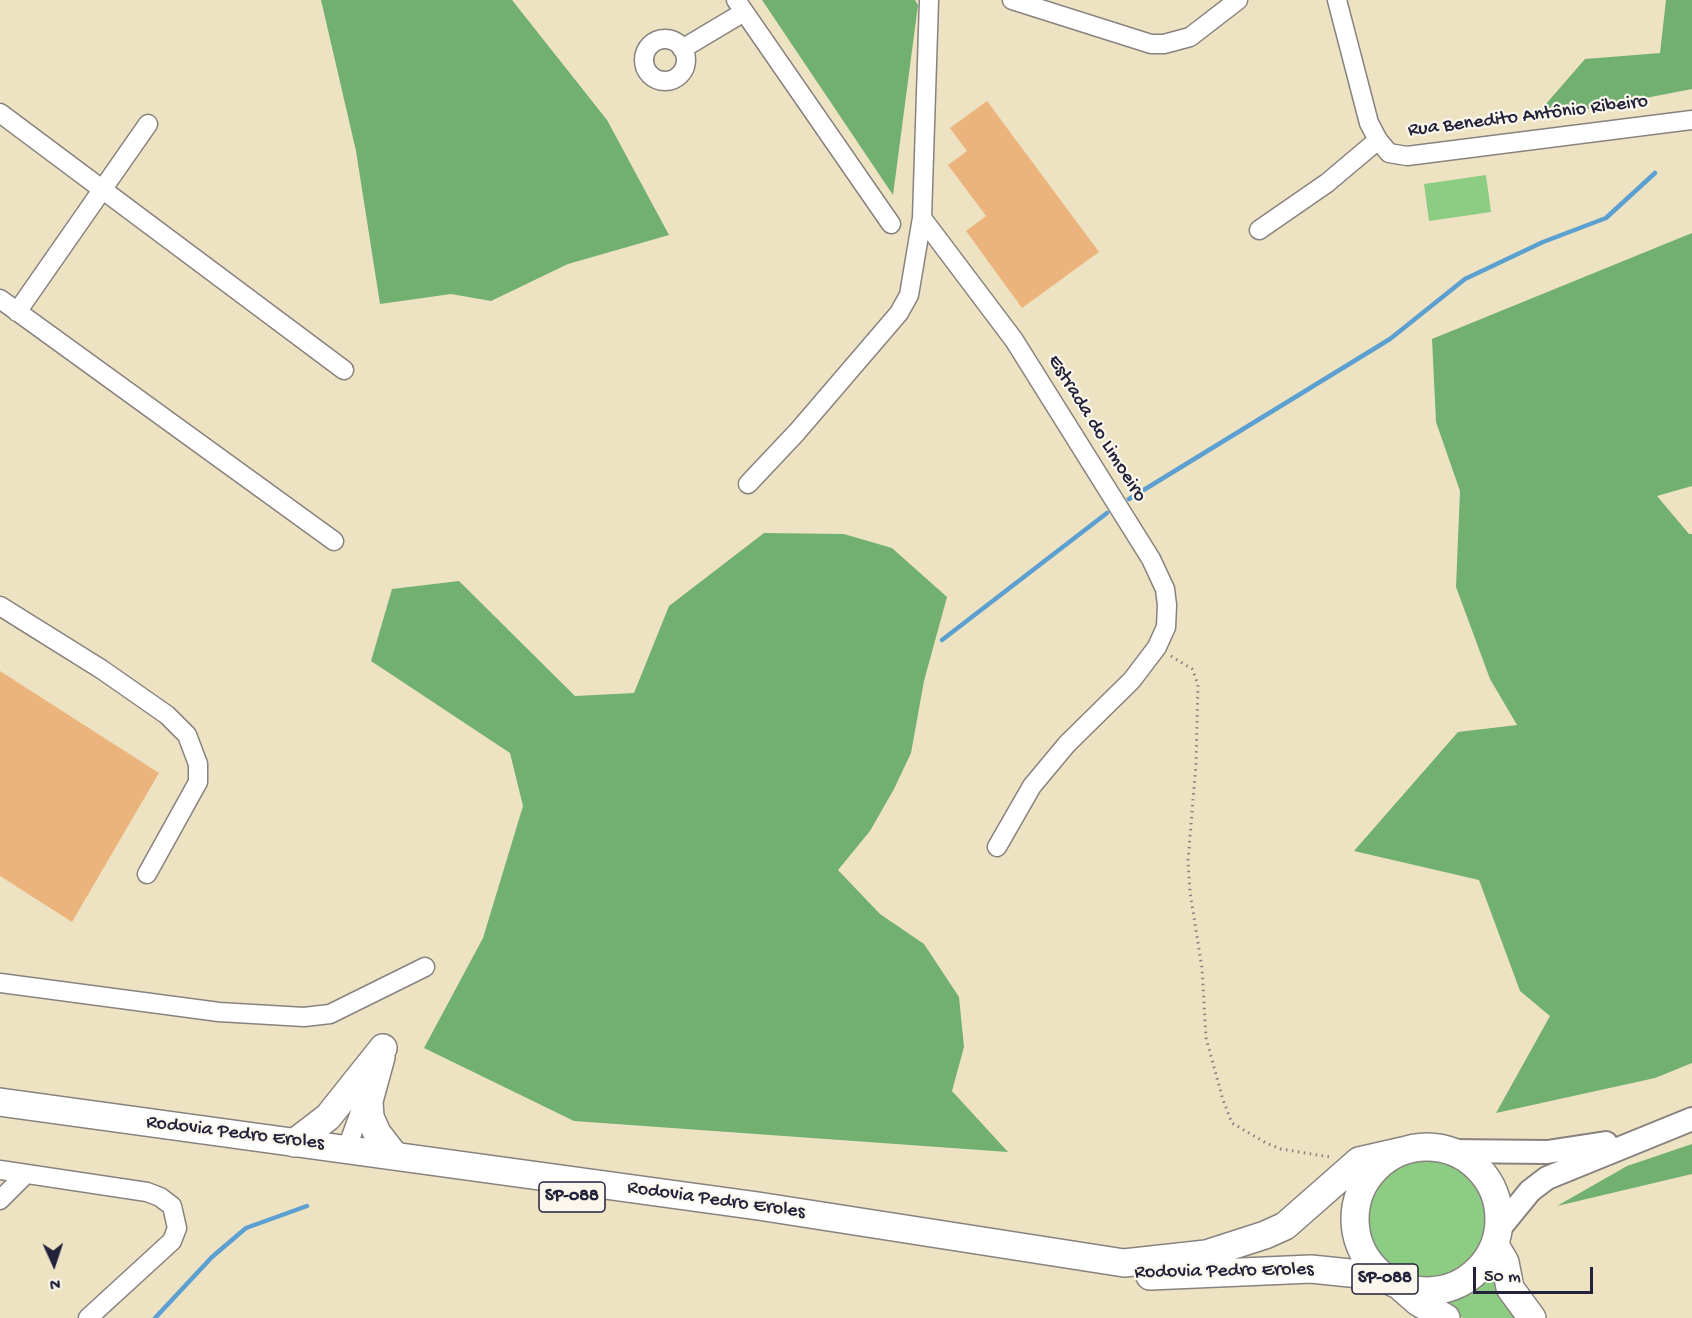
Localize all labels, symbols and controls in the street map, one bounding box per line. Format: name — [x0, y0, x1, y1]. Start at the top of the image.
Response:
street label: Rua Benedito Antônio Ribeiro — [1407, 90, 1649, 144]
street label: Estrada do Limoeiro — [1041, 351, 1151, 507]
street label: Rodovia Pedro Eroles — [145, 1111, 325, 1157]
street label: Rodovia Pedro Eroles — [626, 1177, 806, 1225]
road number: SP-088 — [539, 1182, 605, 1212]
north arrow — [24, 1234, 84, 1294]
scale bar — [1476, 1255, 1596, 1293]
street label: Rodovia Pedro Eroles — [1134, 1258, 1314, 1286]
road number: SP-088 — [1352, 1264, 1418, 1294]
text: 50 m — [1484, 1267, 1521, 1288]
text: N — [49, 1273, 61, 1292]

